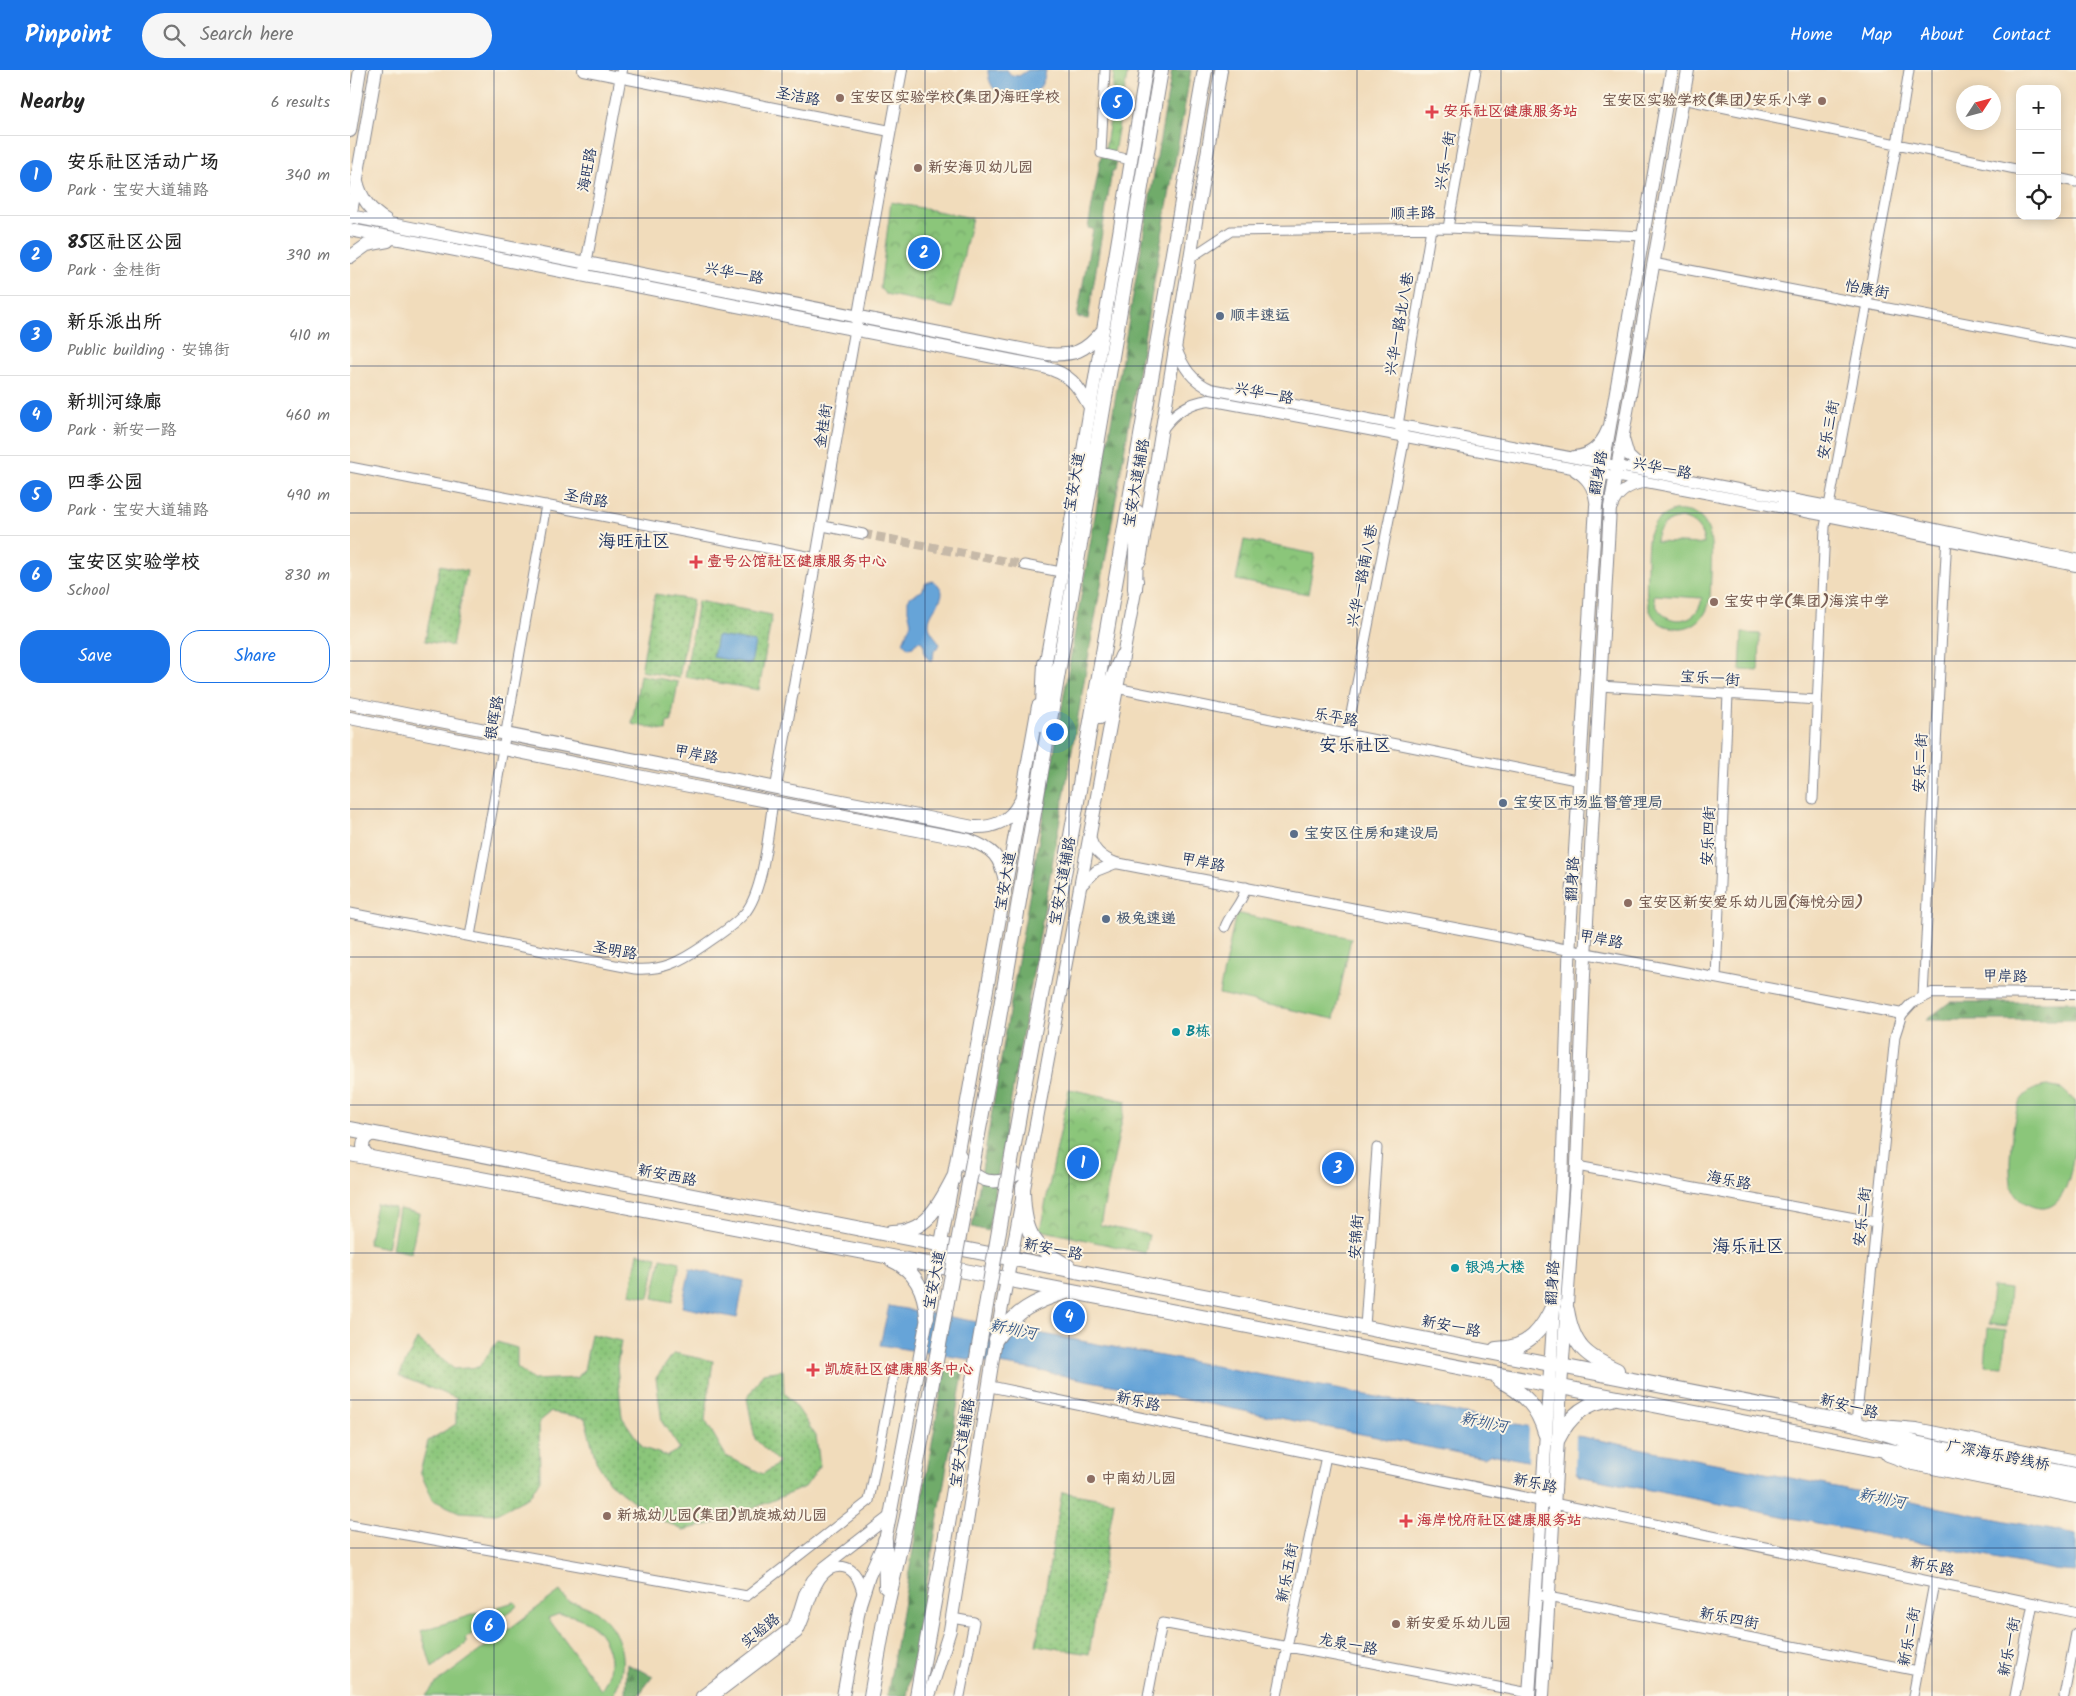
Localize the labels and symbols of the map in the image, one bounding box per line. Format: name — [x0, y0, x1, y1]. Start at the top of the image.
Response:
street label: 圣洁路 — [774, 81, 822, 113]
pin: 5 — [1101, 84, 1133, 122]
north arrow — [1956, 85, 2001, 130]
place label: 宝安区实验学校(集团)海旺学校 — [850, 86, 1060, 110]
place label: 宝安区实验学校(集团)安乐小学 — [1602, 89, 1812, 113]
marker: 宝安区实验学校(集团)海旺学校 — [834, 92, 846, 104]
marker: 宝安区实验学校(集团)安乐小学 — [1816, 95, 1828, 107]
place label: 安乐社区健康服务站 — [1443, 100, 1578, 124]
marker: 安乐社区健康服务站 — [1425, 105, 1439, 119]
street label: 兴乐一街 — [1429, 129, 1463, 193]
street label: 海旺路 — [572, 146, 604, 194]
place label: 新安海贝幼儿园 — [928, 156, 1033, 180]
marker: 新安海贝幼儿园 — [912, 162, 924, 174]
street label: 顺丰路 — [1390, 202, 1436, 226]
pin: 2 — [908, 234, 940, 272]
street label: 兴华一路 — [702, 256, 766, 292]
street label: 兴华一路北八巷 — [1379, 270, 1421, 378]
street label: 怡康街 — [1843, 274, 1891, 306]
place label: 顺丰速运 — [1230, 304, 1290, 328]
marker: 顺丰速运 — [1214, 310, 1226, 322]
street label: 兴华一路 — [1232, 376, 1296, 412]
street label: 安乐三街 — [1811, 398, 1847, 462]
street label: 金桂街 — [809, 402, 839, 450]
street label: 宝安大道辅路 — [1117, 437, 1157, 529]
street label: 翻身路 — [1583, 449, 1615, 497]
street label: 宝安大道 — [1058, 450, 1092, 514]
street label: 兴华一路 — [1630, 451, 1694, 487]
street label: 圣尚路 — [562, 483, 610, 515]
street label: 兴华一路南八巷 — [1341, 522, 1385, 630]
district label: 海旺社区 — [598, 528, 670, 557]
place label: 壹号公馆社区健康服务中心 — [707, 550, 887, 574]
marker: 壹号公馆社区健康服务中心 — [689, 555, 703, 569]
place label: 宝安中学(集团)海滨中学 — [1724, 590, 1889, 614]
marker: 宝安中学(集团)海滨中学 — [1708, 596, 1720, 608]
street label: 宝乐一街 — [1679, 665, 1741, 693]
street label: 银晖路 — [479, 694, 511, 742]
street label: 乐平路 — [1312, 702, 1360, 734]
your location — [1042, 719, 1068, 745]
district label: 安乐社区 — [1319, 732, 1391, 761]
street label: 安乐二街 — [1907, 732, 1935, 794]
street label: 甲岸路 — [672, 739, 720, 771]
place label: 宝安区市场监督管理局 — [1513, 791, 1663, 815]
marker: 宝安区市场监督管理局 — [1497, 797, 1509, 809]
street label: 安乐四街 — [1695, 805, 1723, 867]
place label: 宝安区住房和建设局 — [1304, 822, 1439, 846]
marker: 宝安区住房和建设局 — [1288, 828, 1300, 840]
street label: 宝安大道辅路 — [1043, 835, 1083, 927]
street label: 甲岸路 — [1179, 847, 1227, 879]
street label: 宝安大道 — [989, 849, 1023, 913]
street label: 翻身路 — [1560, 856, 1586, 902]
place label: 宝安区新安爱乐幼儿园(海悦分园) — [1638, 891, 1863, 915]
marker: 宝安区新安爱乐幼儿园(海悦分园) — [1622, 897, 1634, 909]
place label: 极兔速递 — [1116, 907, 1176, 931]
marker: 极兔速递 — [1100, 913, 1112, 925]
street label: 甲岸路 — [1577, 924, 1625, 956]
street label: 圣明路 — [591, 935, 639, 967]
street label: 甲岸路 — [1982, 965, 2028, 989]
place label: B栋 — [1186, 1020, 1210, 1044]
marker: B栋 — [1170, 1026, 1182, 1038]
pin: 1 — [1067, 1144, 1099, 1182]
pin: 3 — [1322, 1149, 1354, 1187]
street label: 新安西路 — [635, 1158, 699, 1194]
street label: 海乐路 — [1705, 1165, 1753, 1197]
street label: 安乐二街 — [1848, 1186, 1878, 1248]
street label: 安锦街 — [1343, 1214, 1371, 1260]
street label: 新安一路 — [1021, 1232, 1085, 1268]
district label: 海乐社区 — [1712, 1233, 1784, 1262]
street label: 宝安大道 — [917, 1248, 953, 1312]
place label: 银鸿大楼 — [1465, 1256, 1525, 1280]
street label: 翻身路 — [1539, 1260, 1567, 1306]
marker: 银鸿大楼 — [1449, 1262, 1461, 1274]
pin: 4 — [1053, 1298, 1085, 1336]
street label: 新安一路 — [1419, 1309, 1483, 1345]
water label: 新圳河 — [987, 1313, 1042, 1347]
place label: 凯旋社区健康服务中心 — [824, 1358, 974, 1382]
marker: 凯旋社区健康服务中心 — [806, 1363, 820, 1377]
street label: 新乐路 — [1113, 1386, 1163, 1418]
street label: 新安一路 — [1817, 1388, 1881, 1426]
street label: 宝安大道辅路 — [944, 1397, 982, 1489]
water label: 新圳河 — [1458, 1406, 1513, 1440]
street label: 广深海乐跨线桥 — [1944, 1434, 2052, 1478]
place label: 中南幼儿园 — [1101, 1467, 1176, 1491]
street label: 新乐路 — [1510, 1468, 1560, 1500]
marker: 中南幼儿园 — [1085, 1473, 1097, 1485]
water label: 新圳河 — [1856, 1482, 1911, 1516]
place label: 新城幼儿园(集团)凯旋城幼儿园 — [617, 1504, 827, 1528]
place label: 海岸悦府社区健康服务站 — [1417, 1509, 1582, 1533]
marker: 新城幼儿园(集团)凯旋城幼儿园 — [601, 1510, 613, 1522]
marker: 海岸悦府社区健康服务站 — [1399, 1514, 1413, 1528]
street label: 新乐五街 — [1270, 1541, 1306, 1605]
street label: 新乐路 — [1907, 1551, 1957, 1583]
street label: 新乐四街 — [1697, 1601, 1761, 1637]
street label: 新乐二街 — [1892, 1605, 1928, 1669]
pin: 6 — [473, 1607, 505, 1645]
street label: 实验路 — [736, 1608, 786, 1654]
place label: 新安爱乐幼儿园 — [1406, 1612, 1511, 1636]
street label: 新乐一街 — [1992, 1615, 2028, 1679]
marker: 新安爱乐幼儿园 — [1390, 1618, 1402, 1630]
street label: 龙泉一路 — [1316, 1627, 1380, 1663]

